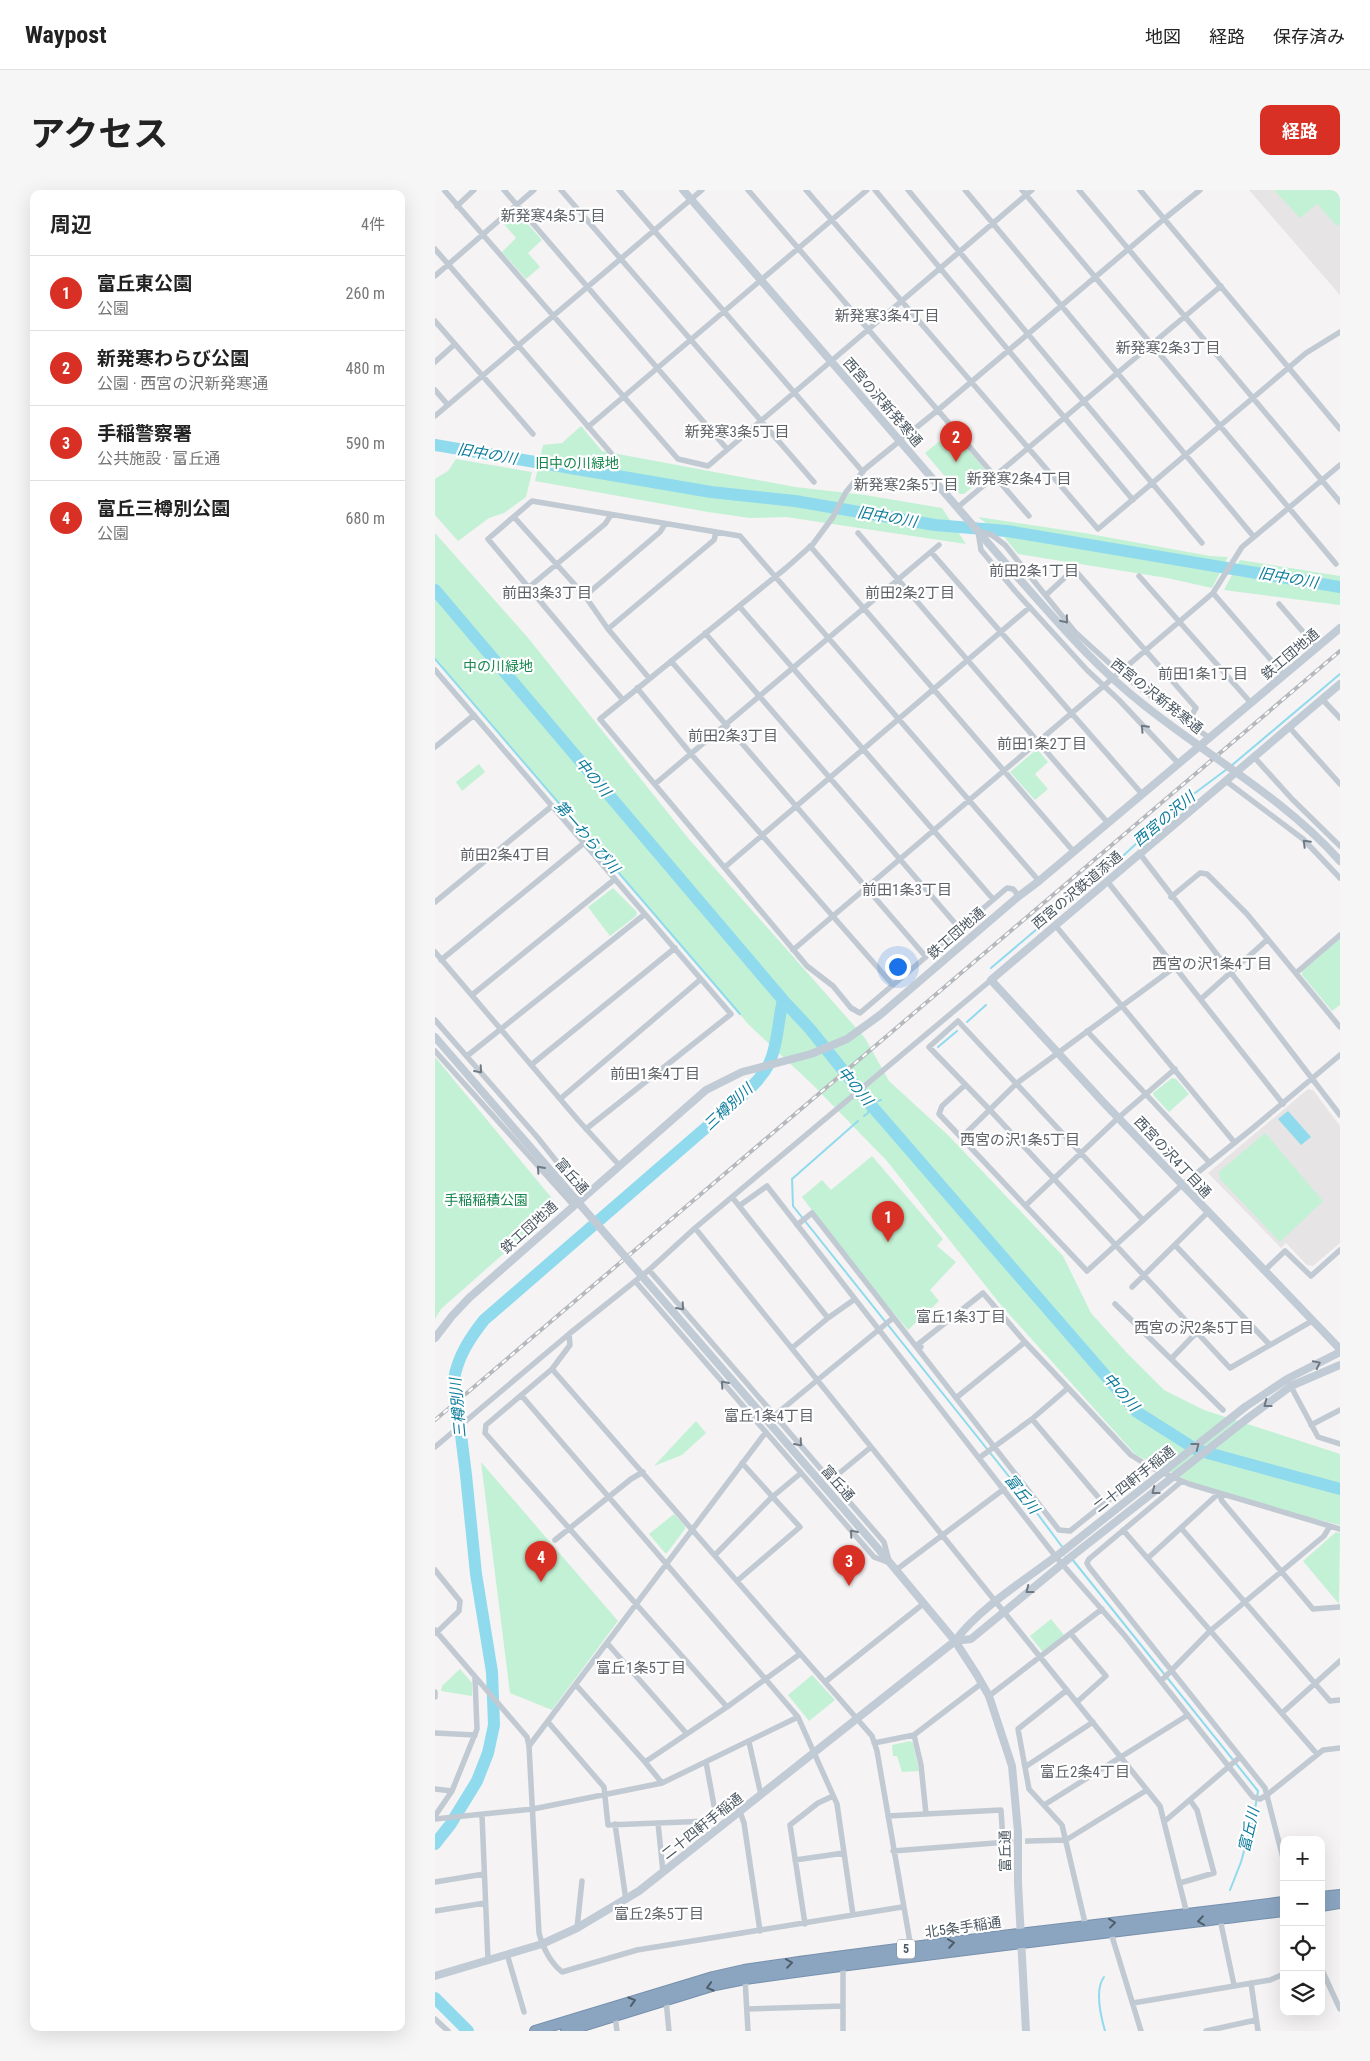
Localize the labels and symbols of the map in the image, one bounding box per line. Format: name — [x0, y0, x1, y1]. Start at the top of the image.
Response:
district label: 新発寒4条5丁目 — [501, 207, 605, 225]
district label: 新発寒3条4丁目 — [835, 307, 939, 325]
district label: 新発寒2条3丁目 — [1116, 339, 1220, 357]
street label: 西宮の沢新発寒通 — [840, 354, 926, 450]
pin: 2 — [940, 421, 972, 462]
district label: 新発寒3条5丁目 — [685, 423, 789, 441]
water label: 旧中の川 — [456, 440, 520, 468]
park label: 旧中の川緑地 — [535, 455, 619, 471]
district label: 新発寒2条4丁目 — [967, 470, 1071, 488]
district label: 新発寒2条5丁目 — [854, 476, 958, 494]
water label: 旧中の川 — [856, 503, 920, 531]
district label: 前田2条1丁目 — [989, 562, 1079, 580]
water label: 旧中の川 — [1257, 564, 1321, 592]
district label: 前田3条3丁目 — [502, 584, 592, 602]
district label: 前田2条2丁目 — [865, 584, 955, 602]
one-way arrow — [1060, 614, 1068, 623]
street label: 鉄工団地通 — [1258, 625, 1322, 683]
street label: 西宮の沢新発寒通 — [1108, 655, 1206, 737]
park label: 中の川緑地 — [463, 658, 533, 674]
district label: 前田1条1丁目 — [1158, 665, 1248, 683]
one-way arrow — [1141, 725, 1150, 734]
district label: 前田2条3丁目 — [688, 727, 778, 745]
district label: 前田1条2丁目 — [997, 735, 1087, 753]
water label: 中の川 — [572, 754, 616, 802]
water label: 西宮の沢川 — [1129, 787, 1200, 850]
water label: 第一わらび川 — [551, 797, 625, 878]
one-way arrow — [1303, 840, 1312, 849]
district label: 前田2条4丁目 — [460, 846, 550, 864]
street label: 西宮の沢鉄道添通 — [1029, 848, 1125, 932]
district label: 前田1条3丁目 — [862, 881, 952, 899]
street label: 鉄工団地通 — [924, 904, 988, 962]
your location — [885, 954, 911, 980]
district label: 西宮の沢1条4丁目 — [1152, 955, 1272, 973]
water label: 中の川 — [834, 1063, 878, 1111]
one-way arrow — [473, 1065, 482, 1074]
district label: 前田1条4丁目 — [610, 1065, 700, 1083]
water label: 三樽別川 — [700, 1079, 758, 1134]
street label: 西宮の沢4丁目通 — [1131, 1113, 1215, 1201]
district label: 西宮の沢1条5丁目 — [960, 1131, 1080, 1149]
street label: 富丘通 — [552, 1155, 592, 1197]
one-way arrow — [537, 1165, 546, 1174]
park label: 手稲稲積公園 — [444, 1192, 528, 1208]
street label: 鉄工団地通 — [498, 1198, 560, 1256]
pin: 1 — [872, 1201, 904, 1242]
one-way arrow — [676, 1302, 685, 1311]
district label: 富丘1条3丁目 — [916, 1308, 1006, 1326]
district label: 西宮の沢2条5丁目 — [1134, 1319, 1254, 1337]
one-way arrow — [1311, 1360, 1320, 1370]
water label: 中の川 — [1099, 1369, 1144, 1416]
water label: 三樽別川 — [446, 1375, 470, 1439]
one-way arrow — [721, 1381, 730, 1390]
one-way arrow — [1263, 1398, 1273, 1407]
district label: 富丘1条4丁目 — [724, 1407, 814, 1425]
one-way arrow — [794, 1437, 802, 1446]
one-way arrow — [1191, 1442, 1200, 1451]
street label: 二十四軒手稲通 — [1090, 1443, 1178, 1515]
street label: 富丘通 — [818, 1462, 858, 1504]
water label: 富丘川 — [1001, 1471, 1044, 1519]
one-way arrow — [1152, 1486, 1161, 1494]
one-way arrow — [850, 1530, 859, 1539]
pin: 4 — [525, 1541, 557, 1582]
pin: 3 — [833, 1545, 865, 1586]
one-way arrow — [1026, 1585, 1035, 1593]
district label: 富丘1条5丁目 — [596, 1659, 686, 1677]
district label: 富丘2条4丁目 — [1040, 1763, 1130, 1781]
street label: 二十四軒手稲通 — [658, 1790, 746, 1862]
water label: 富丘川 — [1235, 1804, 1263, 1854]
street label: 富丘通 — [997, 1830, 1013, 1872]
district label: 富丘2条5丁目 — [614, 1905, 704, 1923]
street label: 北5条手稲通 — [924, 1914, 1002, 1940]
one-way arrow — [1196, 1916, 1205, 1926]
one-way arrow — [1108, 1918, 1116, 1929]
one-way arrow — [946, 1938, 955, 1948]
road number: 5 — [897, 1940, 915, 1958]
one-way arrow — [785, 1959, 794, 1969]
one-way arrow — [706, 1981, 715, 1992]
one-way arrow — [627, 1997, 635, 2007]

